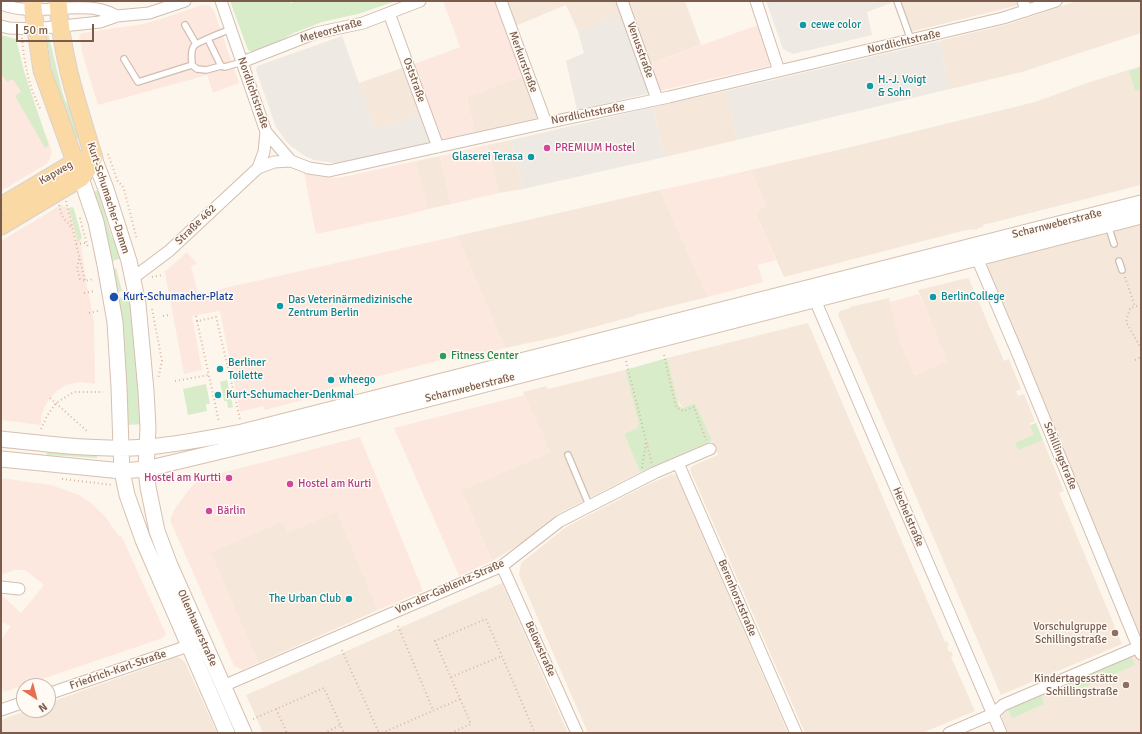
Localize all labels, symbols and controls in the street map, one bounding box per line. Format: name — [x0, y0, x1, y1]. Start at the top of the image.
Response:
scale bar — [18, 16, 96, 42]
street label: Meteorstraße — [298, 16, 364, 46]
place label: cewe color — [811, 18, 861, 32]
street label: Venusstraße — [624, 20, 656, 80]
marker: cewe color — [798, 20, 808, 30]
text: 50 m — [23, 23, 48, 38]
street label: Nordlichtstraße — [866, 27, 942, 57]
street label: Merkurstraße — [506, 29, 540, 95]
street label: Nordlichtstraße — [235, 56, 271, 130]
street label: Oststraße — [400, 56, 428, 104]
place label: H.-J. Voigt & Sohn — [878, 73, 926, 99]
marker: H.-J. Voigt & Sohn — [865, 81, 875, 91]
street label: Nordlichtstraße — [550, 100, 626, 128]
street label: Kurt-Schumacher-Damm — [84, 140, 132, 256]
place label: PREMIUM Hostel — [555, 141, 635, 155]
marker: PREMIUM Hostel — [542, 143, 552, 153]
place label: Glaserei Terasa — [452, 150, 523, 164]
marker: Glaserei Terasa — [526, 152, 536, 162]
street label: Kapweg — [37, 158, 75, 188]
street label: Straße 462 — [173, 202, 219, 248]
street label: Scharnweberstraße — [1011, 206, 1103, 242]
place label: Kurt-Schumacher-Platz — [123, 290, 233, 304]
place label: BerlinCollege — [941, 290, 1005, 304]
marker: Kurt-Schumacher-Platz — [108, 291, 120, 303]
marker: BerlinCollege — [928, 292, 938, 302]
place label: Das Veterinärmedizinische Zentrum Berlin — [288, 293, 413, 319]
marker: Das Veterinärmedizinische Zentrum Berlin — [275, 301, 285, 311]
place label: Fitness Center — [451, 349, 518, 363]
marker: Fitness Center — [438, 351, 448, 361]
place label: Berliner Toilette — [228, 356, 266, 382]
marker: Berliner Toilette — [215, 364, 225, 374]
street label: Scharnweberstraße — [424, 370, 516, 406]
place label: wheego — [339, 373, 375, 387]
marker: wheego — [326, 375, 336, 385]
place label: Kurt-Schumacher-Denkmal — [226, 388, 354, 402]
marker: Kurt-Schumacher-Denkmal — [213, 390, 223, 400]
street label: Schillingstraße — [1040, 420, 1080, 492]
place label: Hostel am Kurtti — [144, 471, 221, 485]
marker: Hostel am Kurtti — [224, 473, 234, 483]
place label: Hostel am Kurti — [298, 477, 371, 491]
marker: Hostel am Kurti — [285, 479, 295, 489]
street label: Hechelstraße — [890, 485, 926, 549]
place label: Bärlin — [217, 504, 245, 518]
marker: Bärlin — [204, 506, 214, 516]
street label: Von-der-Gablentz-Straße — [393, 557, 507, 617]
street label: Berenhorststraße — [715, 557, 759, 639]
street label: Ollenhauerstraße — [174, 588, 220, 668]
place label: The Urban Club — [269, 592, 341, 606]
marker: The Urban Club — [344, 594, 354, 604]
street label: Belowstraße — [522, 619, 558, 679]
place label: Vorschulgruppe Schillingstraße — [1033, 620, 1107, 646]
marker: Vorschulgruppe Schillingstraße — [1110, 628, 1120, 638]
street label: Friedrich-Karl-Straße — [68, 647, 168, 693]
place label: Kindertagesstätte Schillingstraße — [1034, 672, 1118, 698]
north arrow — [16, 678, 56, 718]
marker: Kindertagesstätte Schillingstraße — [1121, 680, 1131, 690]
text: N — [36, 700, 50, 715]

